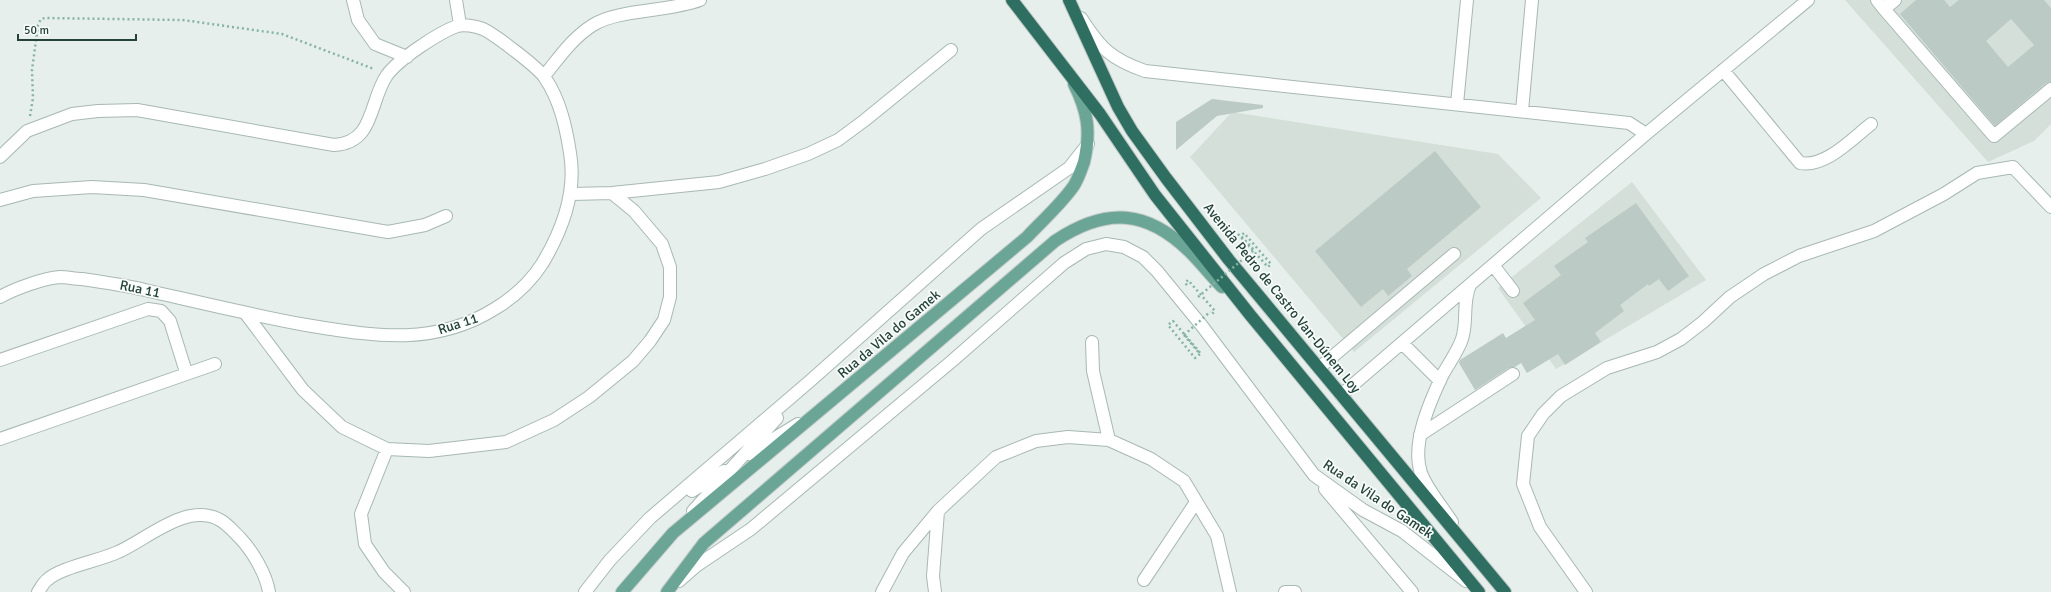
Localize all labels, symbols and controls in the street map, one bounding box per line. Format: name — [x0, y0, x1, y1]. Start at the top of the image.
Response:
scale bar — [18, 16, 136, 42]
text: 50 m — [24, 23, 49, 38]
street label: Avenida Pedro de Castro Van-Dúnem Loy — [1200, 199, 1365, 397]
street label: Rua 11 — [118, 276, 162, 302]
street label: Rua da Vila do Gamek — [834, 286, 944, 382]
street label: Rua 11 — [436, 310, 480, 338]
street label: Rua da Vila do Gamek — [1320, 456, 1436, 542]

